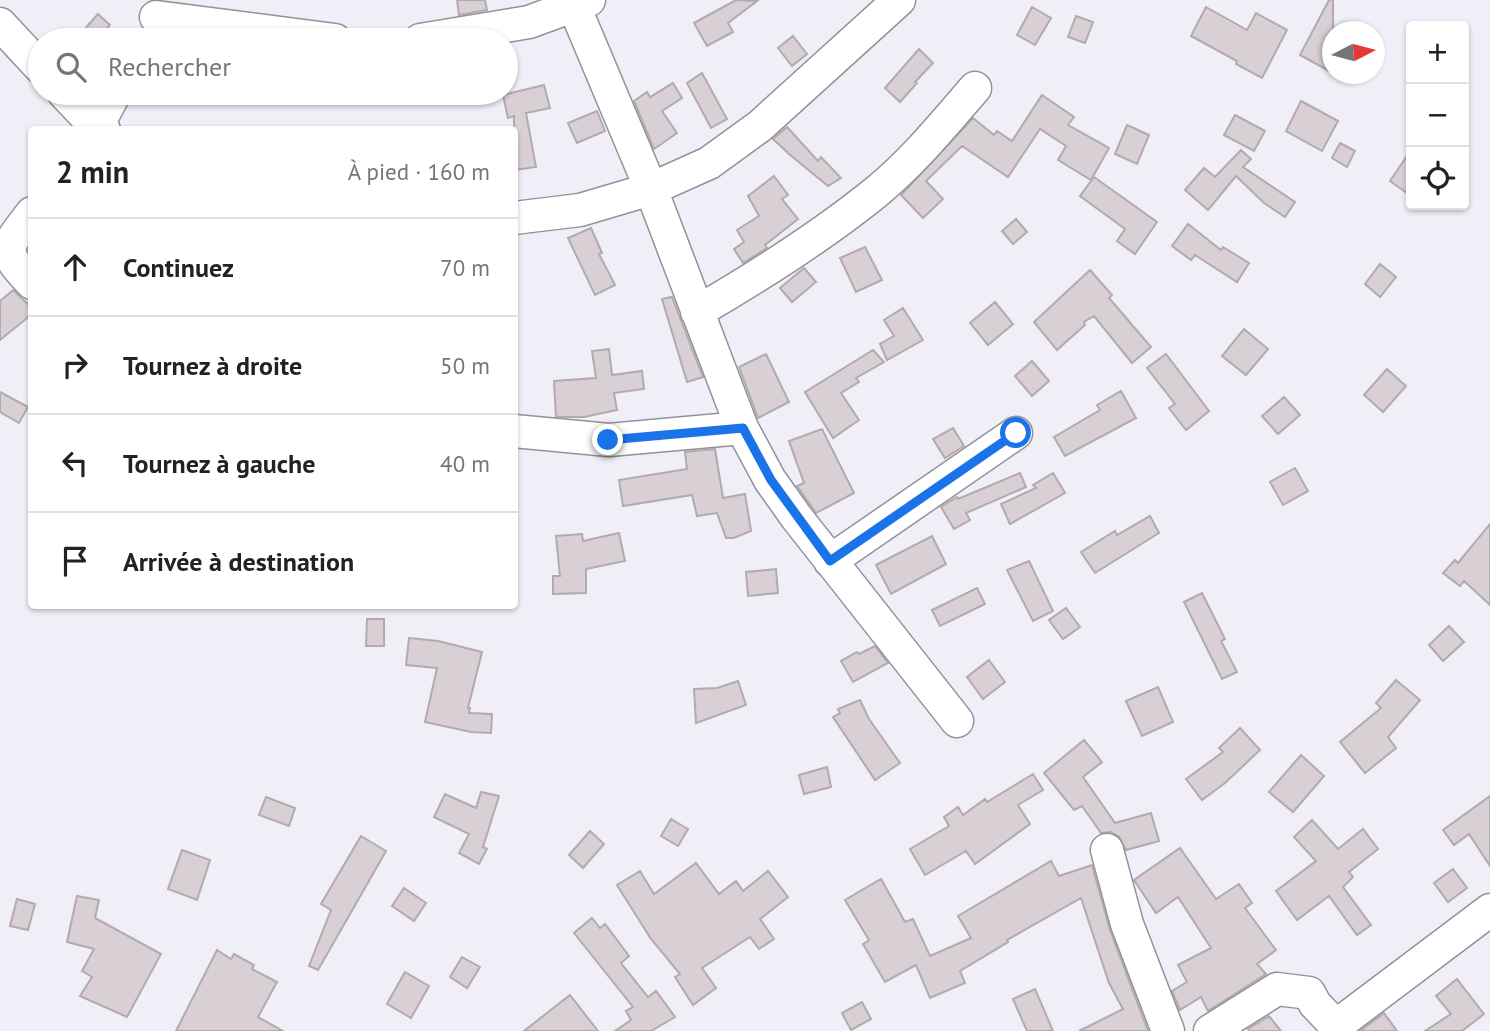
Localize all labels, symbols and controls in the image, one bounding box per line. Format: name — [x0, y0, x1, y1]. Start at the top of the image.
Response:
north arrow — [1322, 21, 1385, 84]
map controls — [1406, 21, 1469, 210]
button: + — [1406, 21, 1469, 84]
search box — [28, 28, 518, 105]
icon: search — [52, 48, 90, 86]
text: Rechercher — [108, 50, 231, 83]
button: − — [1406, 84, 1469, 147]
button: locate — [1406, 147, 1469, 210]
text: 2 min — [56, 152, 129, 191]
text: À pied · 160 m — [348, 157, 490, 186]
icon: ahead — [56, 248, 94, 286]
text: Continuez — [123, 251, 234, 284]
text: 70 m — [440, 253, 490, 282]
icon: right — [56, 346, 94, 384]
text: Tournez à droite — [123, 349, 302, 382]
text: 50 m — [440, 351, 490, 380]
route start — [1000, 417, 1031, 448]
route end — [592, 424, 623, 455]
icon: left — [56, 444, 94, 482]
text: Tournez à gauche — [123, 447, 315, 480]
text: 40 m — [440, 449, 490, 478]
icon: arrive — [56, 542, 94, 580]
text: Arrivée à destination — [123, 545, 354, 578]

